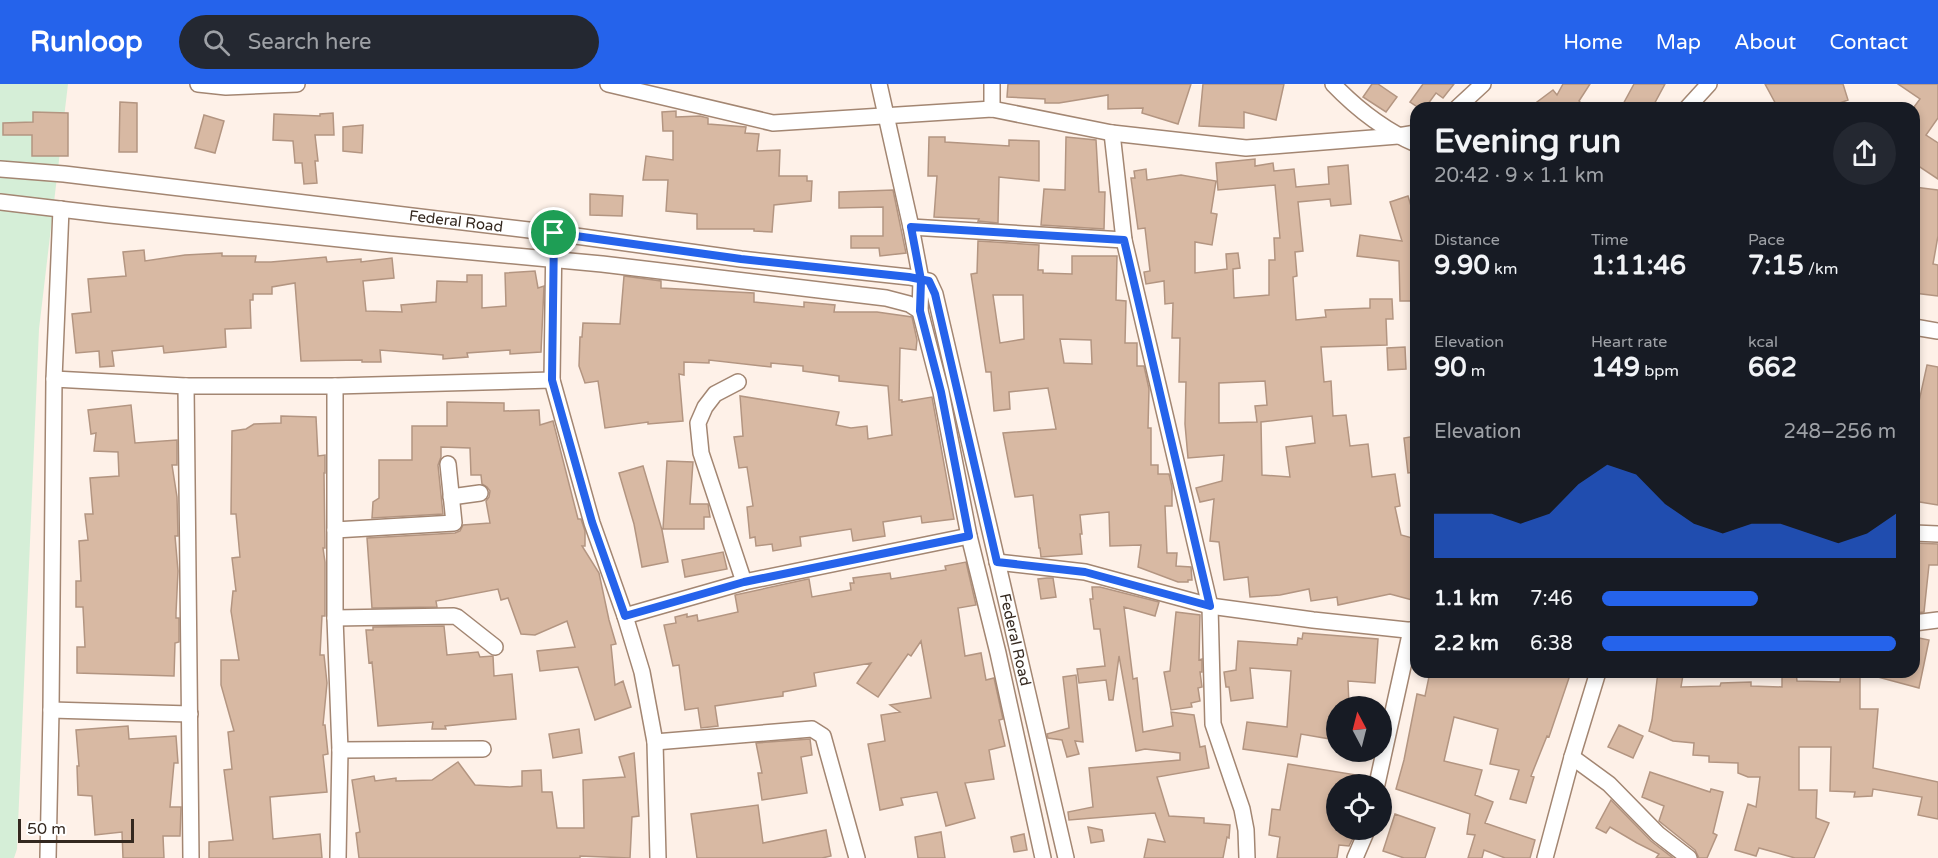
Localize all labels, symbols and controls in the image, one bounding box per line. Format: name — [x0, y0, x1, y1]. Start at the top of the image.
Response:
search box — [179, 15, 599, 69]
text: Runloop — [30, 25, 143, 59]
icon: search — [200, 26, 233, 59]
text: Search here — [248, 29, 371, 55]
text: Home — [1563, 30, 1623, 55]
text: Map — [1656, 30, 1701, 55]
text: About — [1734, 30, 1796, 55]
text: Contact — [1829, 30, 1908, 55]
text: Evening run — [1434, 122, 1621, 161]
button: share — [1833, 122, 1896, 185]
text: 20:42 · 9 × 1.1 km — [1434, 164, 1604, 188]
street label: Federal Road — [408, 207, 504, 236]
pin — [528, 207, 579, 258]
icon: arrive — [537, 216, 570, 249]
text: Distance — [1434, 230, 1500, 250]
text: Time — [1591, 230, 1628, 250]
text: Pace — [1748, 230, 1785, 250]
text: 9.90 — [1434, 250, 1490, 281]
text: 1:11:46 — [1591, 250, 1686, 281]
text: 7:15 — [1748, 250, 1804, 281]
text: km — [1490, 259, 1517, 279]
text: /km — [1804, 259, 1838, 279]
text: Elevation — [1434, 332, 1504, 352]
text: Heart rate — [1591, 332, 1667, 352]
text: kcal — [1748, 332, 1778, 352]
text: 90 — [1434, 352, 1467, 383]
text: 149 — [1591, 352, 1640, 383]
text: 662 — [1748, 352, 1797, 383]
text: m — [1467, 361, 1486, 381]
text: bpm — [1640, 361, 1679, 381]
text: Elevation — [1434, 420, 1521, 444]
text: 248–256 m — [1783, 420, 1896, 444]
text: 1.1 km — [1434, 587, 1499, 611]
text: 7:46 — [1530, 587, 1573, 611]
street label: Federal Road — [996, 592, 1035, 688]
text: 2.2 km — [1434, 632, 1499, 656]
text: 6:38 — [1530, 632, 1573, 656]
north arrow — [1326, 696, 1392, 762]
map controls — [1326, 696, 1392, 840]
button: locate — [1326, 774, 1392, 840]
scale bar — [18, 816, 134, 844]
text: 50 m — [27, 819, 66, 839]

